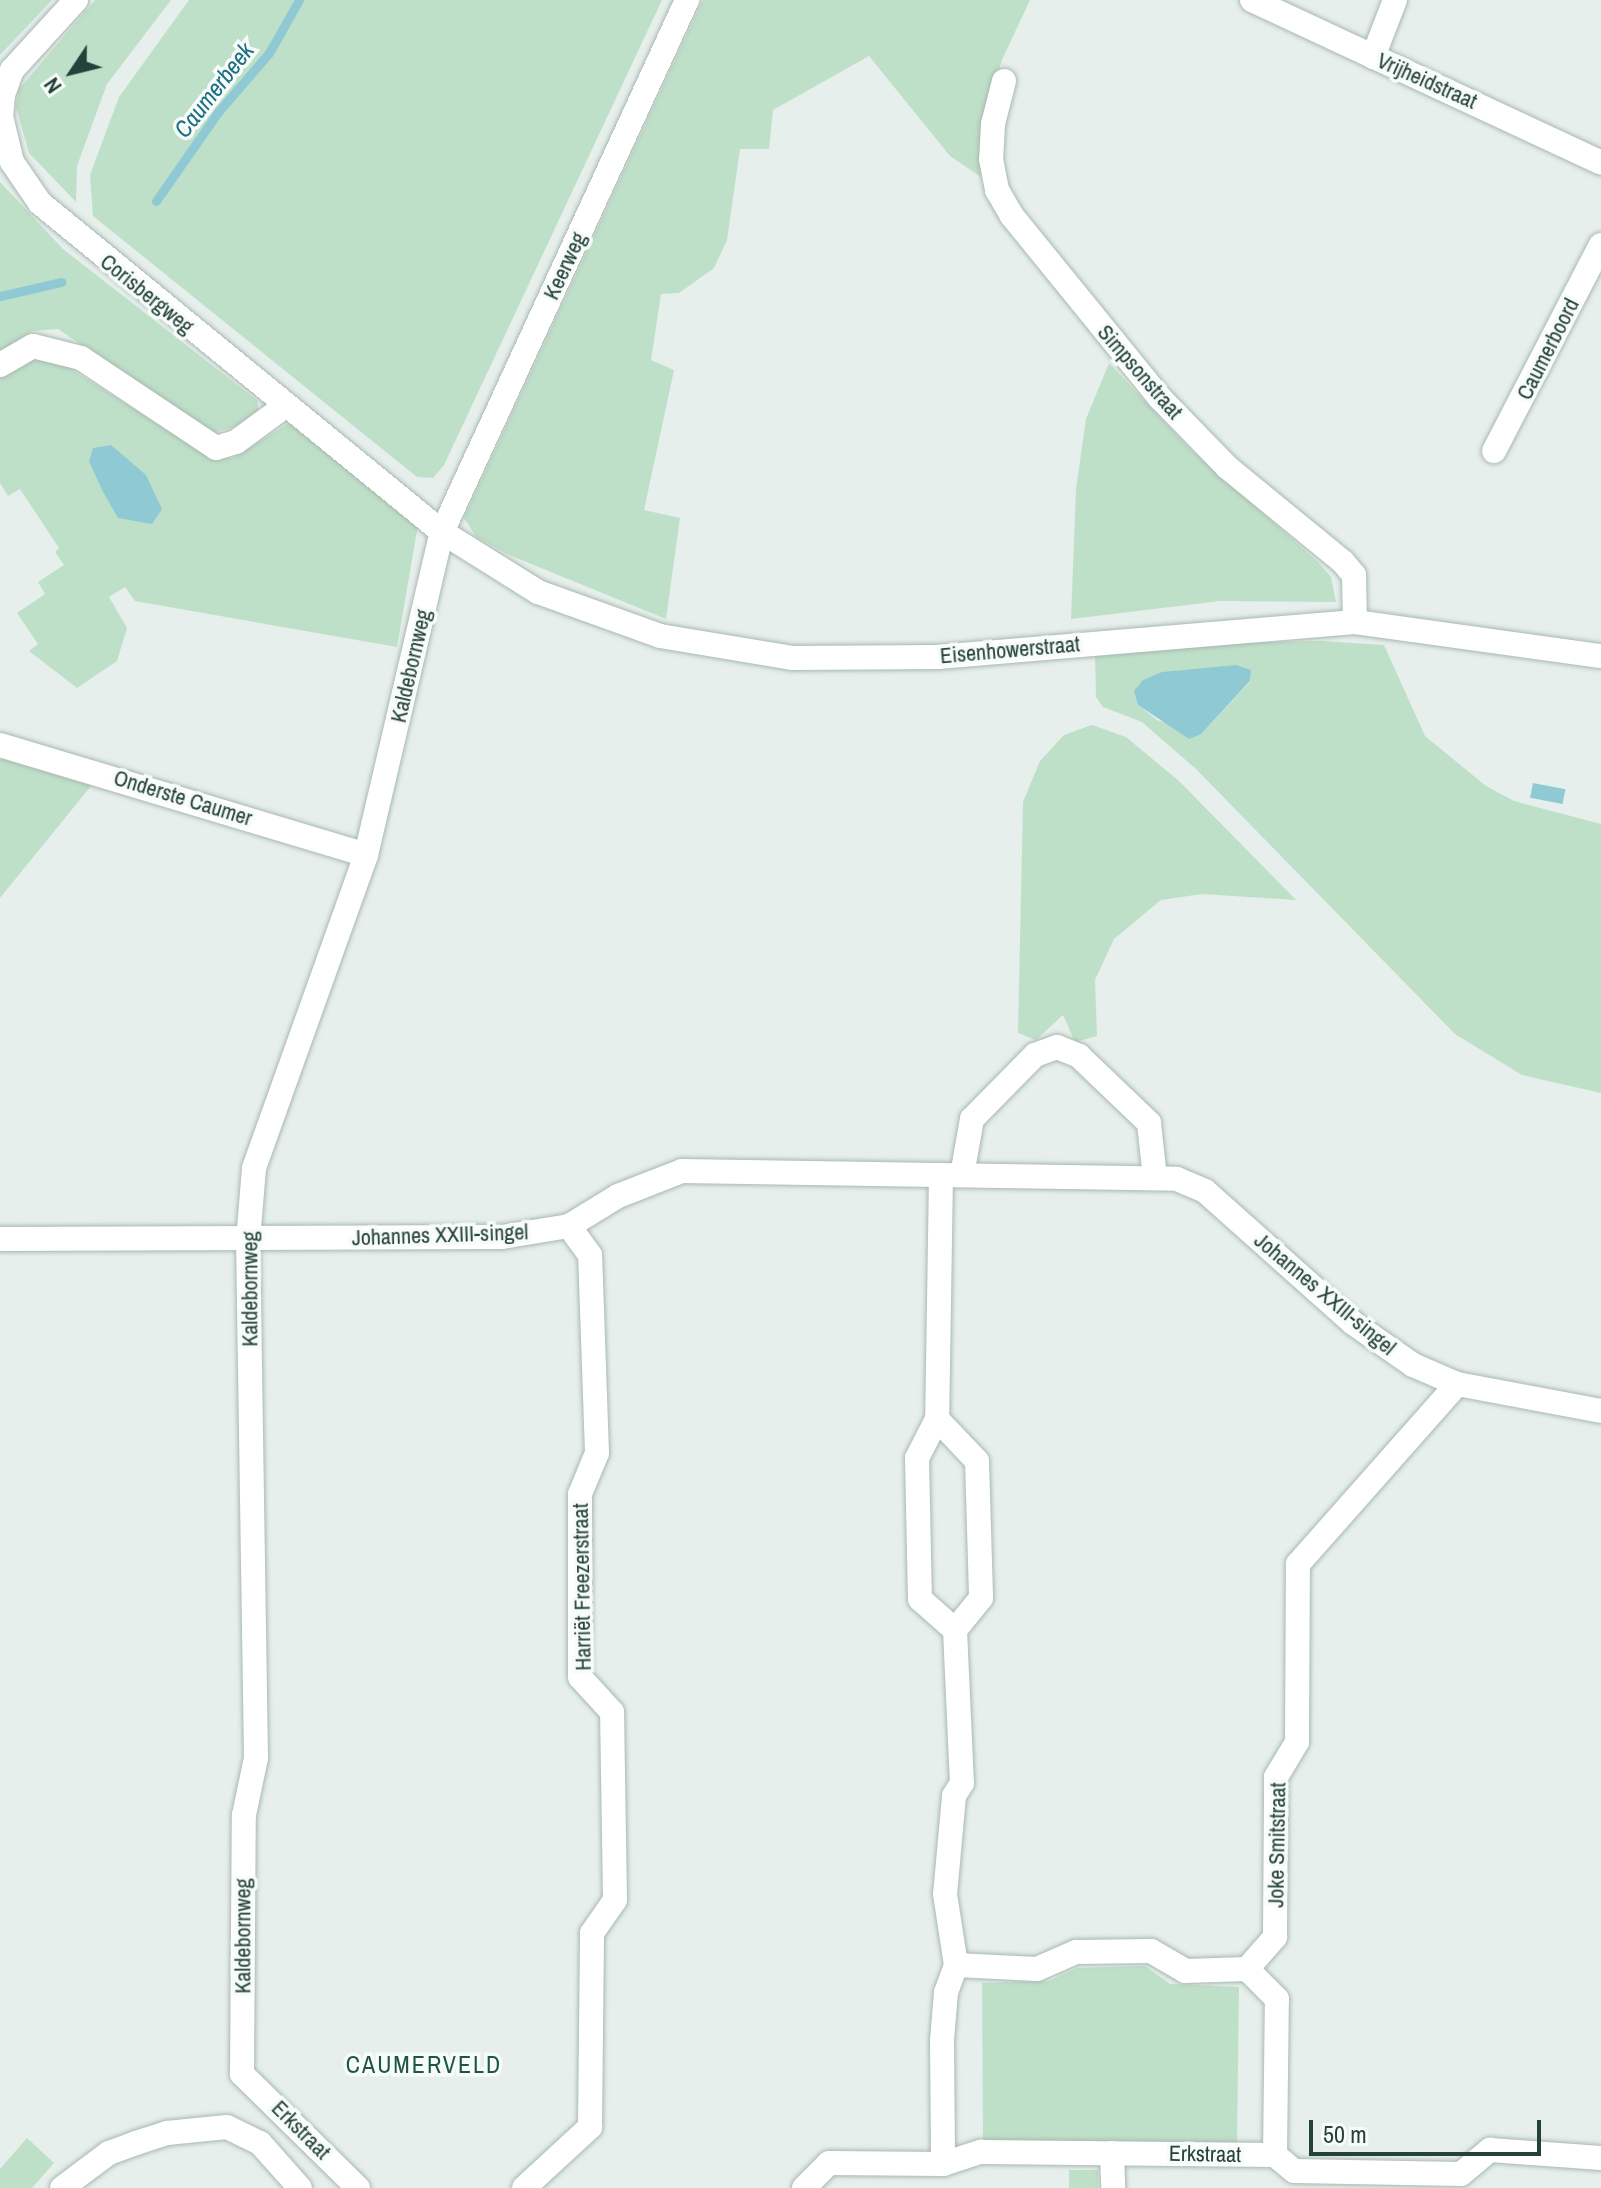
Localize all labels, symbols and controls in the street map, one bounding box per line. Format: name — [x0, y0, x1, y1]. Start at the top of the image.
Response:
north arrow — [32, 32, 112, 112]
water label: Caumerbeek — [168, 37, 260, 143]
street label: Vrijheidstraat — [1373, 47, 1481, 115]
text: N — [36, 72, 68, 100]
street label: Keerweg — [538, 228, 592, 304]
street label: Corisbergweg — [95, 248, 199, 340]
street label: Caumerboord — [1511, 294, 1585, 404]
street label: Simpsonstraat — [1092, 319, 1188, 425]
street label: Kaldebornweg — [385, 607, 437, 725]
street label: Eisenhowerstraat — [939, 631, 1081, 669]
street label: Onderste Caumer — [111, 764, 255, 832]
street label: Johannes XXIII-singel — [351, 1219, 529, 1251]
street label: Johannes XXIII-singel — [1249, 1227, 1401, 1361]
street label: Kaldebornweg — [237, 1231, 263, 1347]
street label: Harriët Freezerstraat — [567, 1503, 597, 1671]
street label: Joke Smitstraat — [1263, 1782, 1291, 1908]
street label: Kaldebornweg — [230, 1878, 256, 1994]
district label: CAUMERVELD — [346, 2051, 502, 2079]
street label: Erkstraat — [266, 2095, 336, 2165]
scale bar — [1313, 2104, 1545, 2154]
text: 50 m — [1323, 2118, 1367, 2150]
street label: Erkstraat — [1169, 2140, 1241, 2168]

